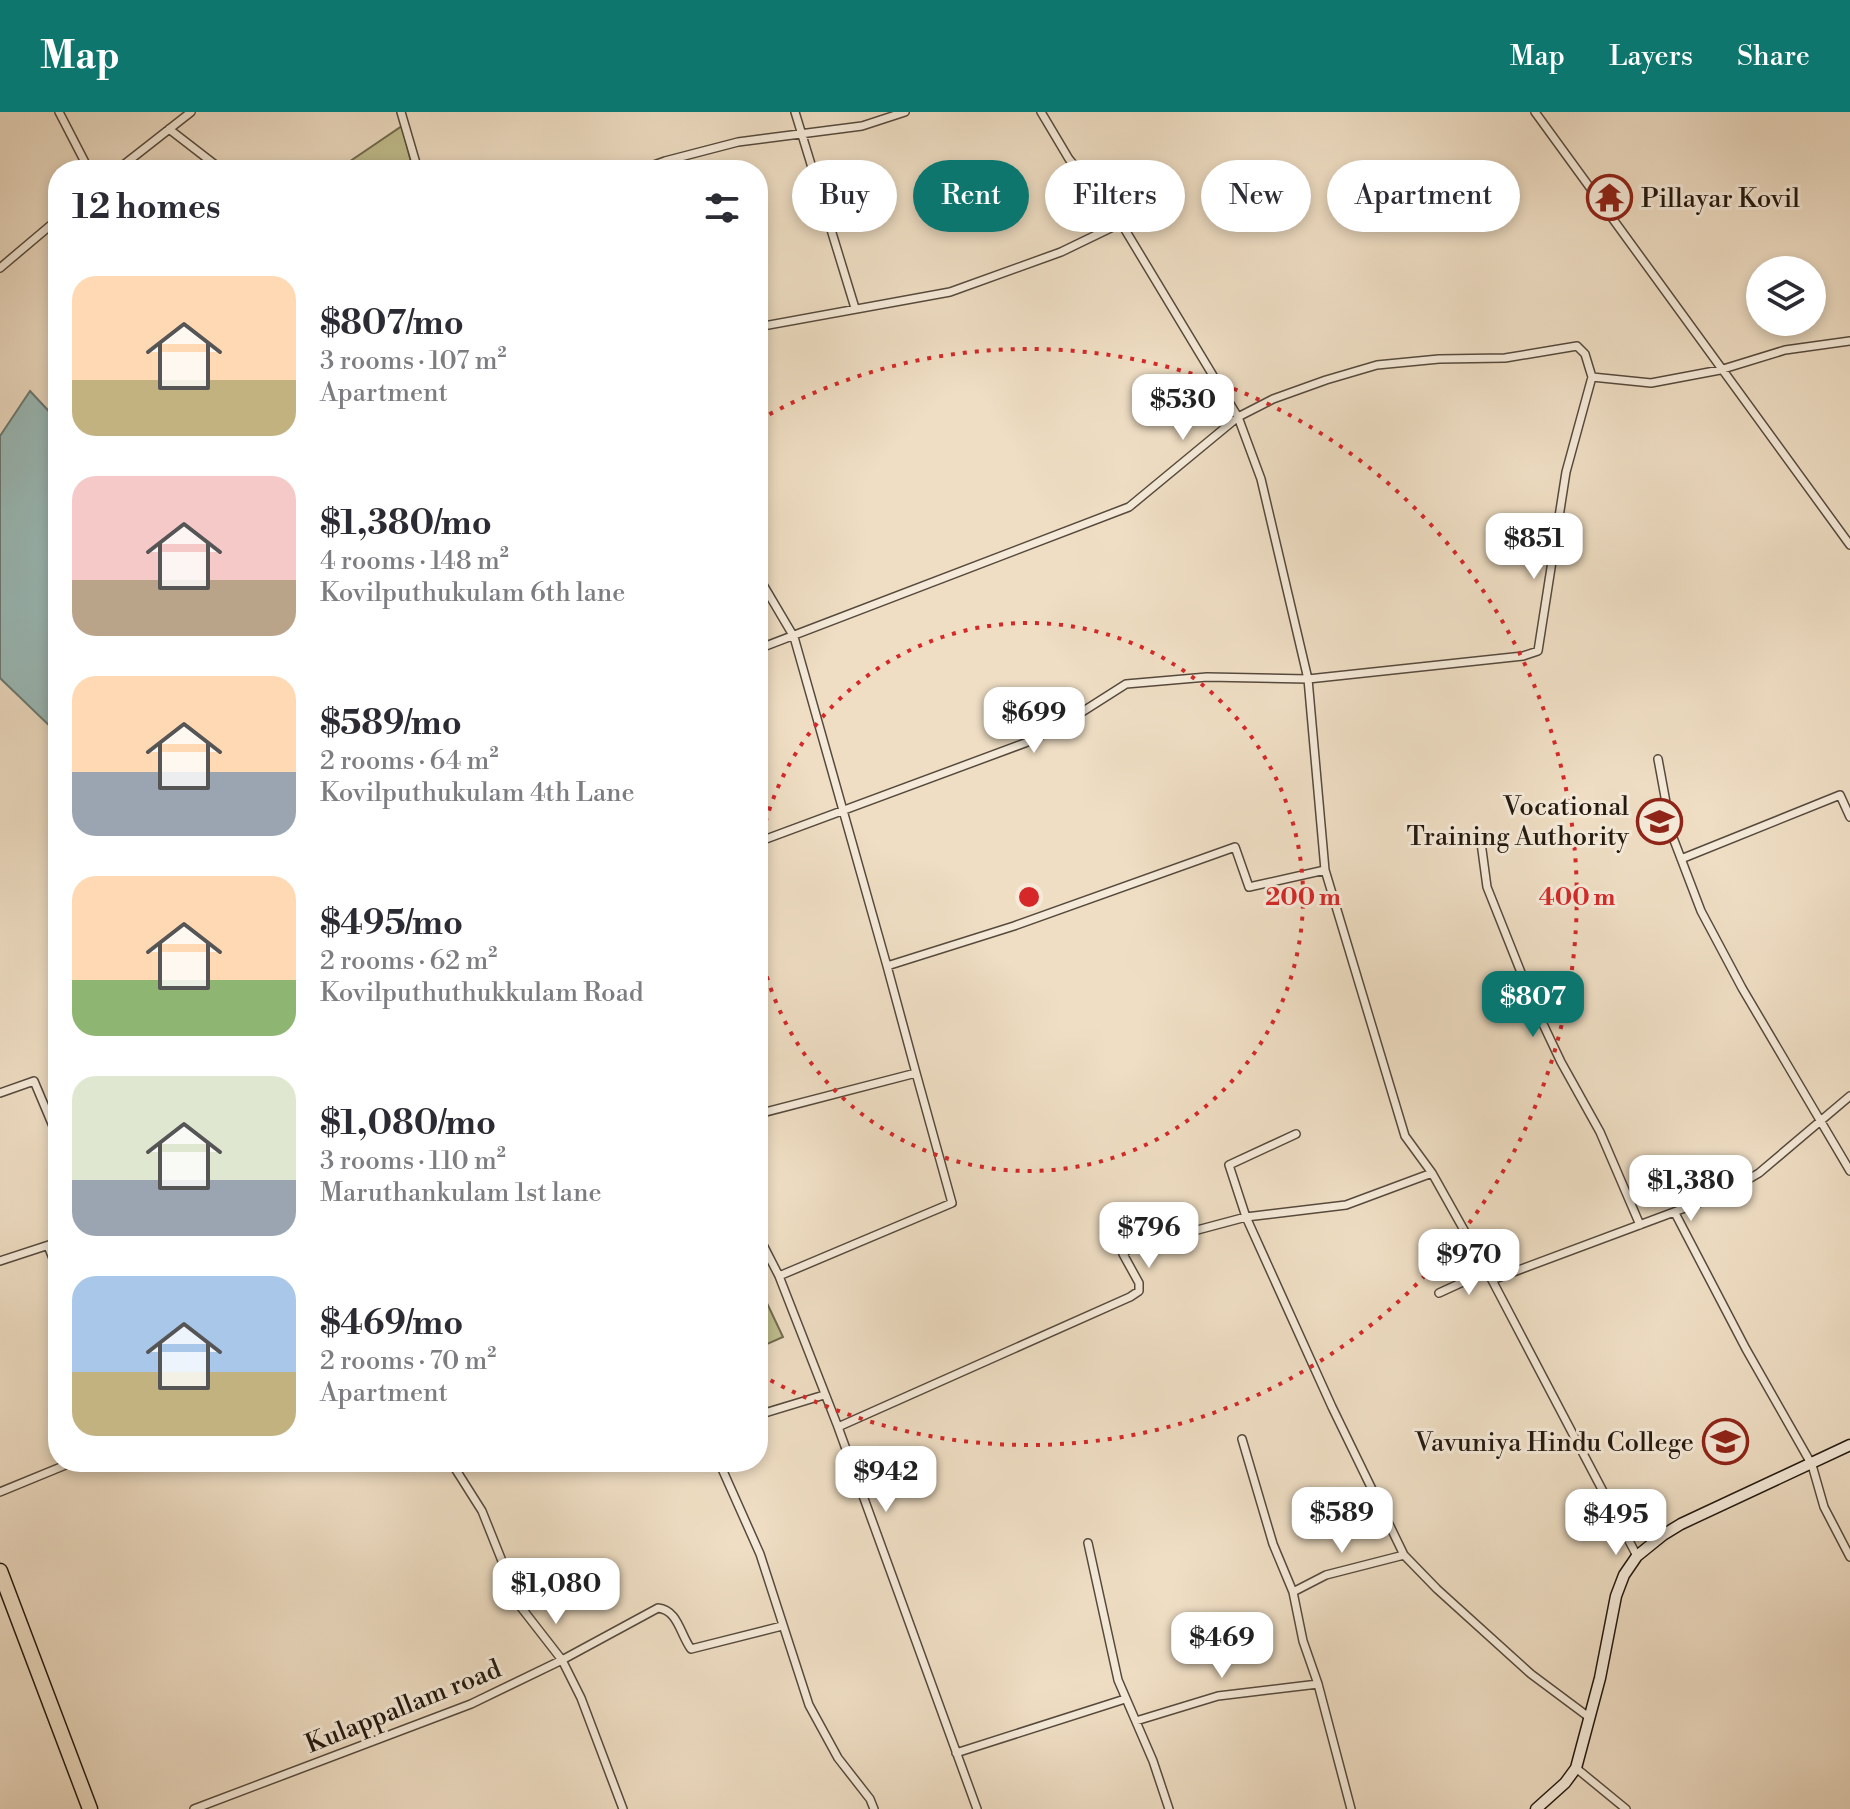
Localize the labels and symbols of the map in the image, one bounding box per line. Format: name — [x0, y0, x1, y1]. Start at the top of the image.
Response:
temple icon: Pillayar Kovil — [1586, 174, 1634, 222]
place label: Pillayar Kovil — [1641, 183, 1800, 215]
pin: $530 — [1136, 374, 1230, 442]
pin: $851 — [1487, 513, 1581, 581]
pin: $699 — [987, 687, 1081, 755]
place label: Vocational Training Authority — [1407, 791, 1629, 853]
school or university icon: Vocational Training Authority — [1636, 797, 1684, 845]
centre of rings — [1015, 883, 1043, 911]
text: 200 m — [1265, 883, 1341, 913]
text: 400 m — [1539, 883, 1615, 913]
pin: $807 — [1486, 971, 1580, 1039]
pin: $1,380 — [1626, 1155, 1756, 1223]
pin: $796 — [1102, 1202, 1196, 1270]
pin: $970 — [1422, 1229, 1516, 1297]
school or university icon: Vavuniya Hindu College — [1701, 1418, 1749, 1466]
place label: Vavuniya Hindu College — [1414, 1427, 1694, 1459]
pin: $942 — [839, 1446, 933, 1514]
pin: $589 — [1295, 1487, 1389, 1555]
pin: $495 — [1569, 1489, 1663, 1557]
pin: $1,080 — [491, 1558, 621, 1626]
pin: $469 — [1175, 1612, 1269, 1680]
street label: Kulappallam road — [301, 1653, 506, 1761]

